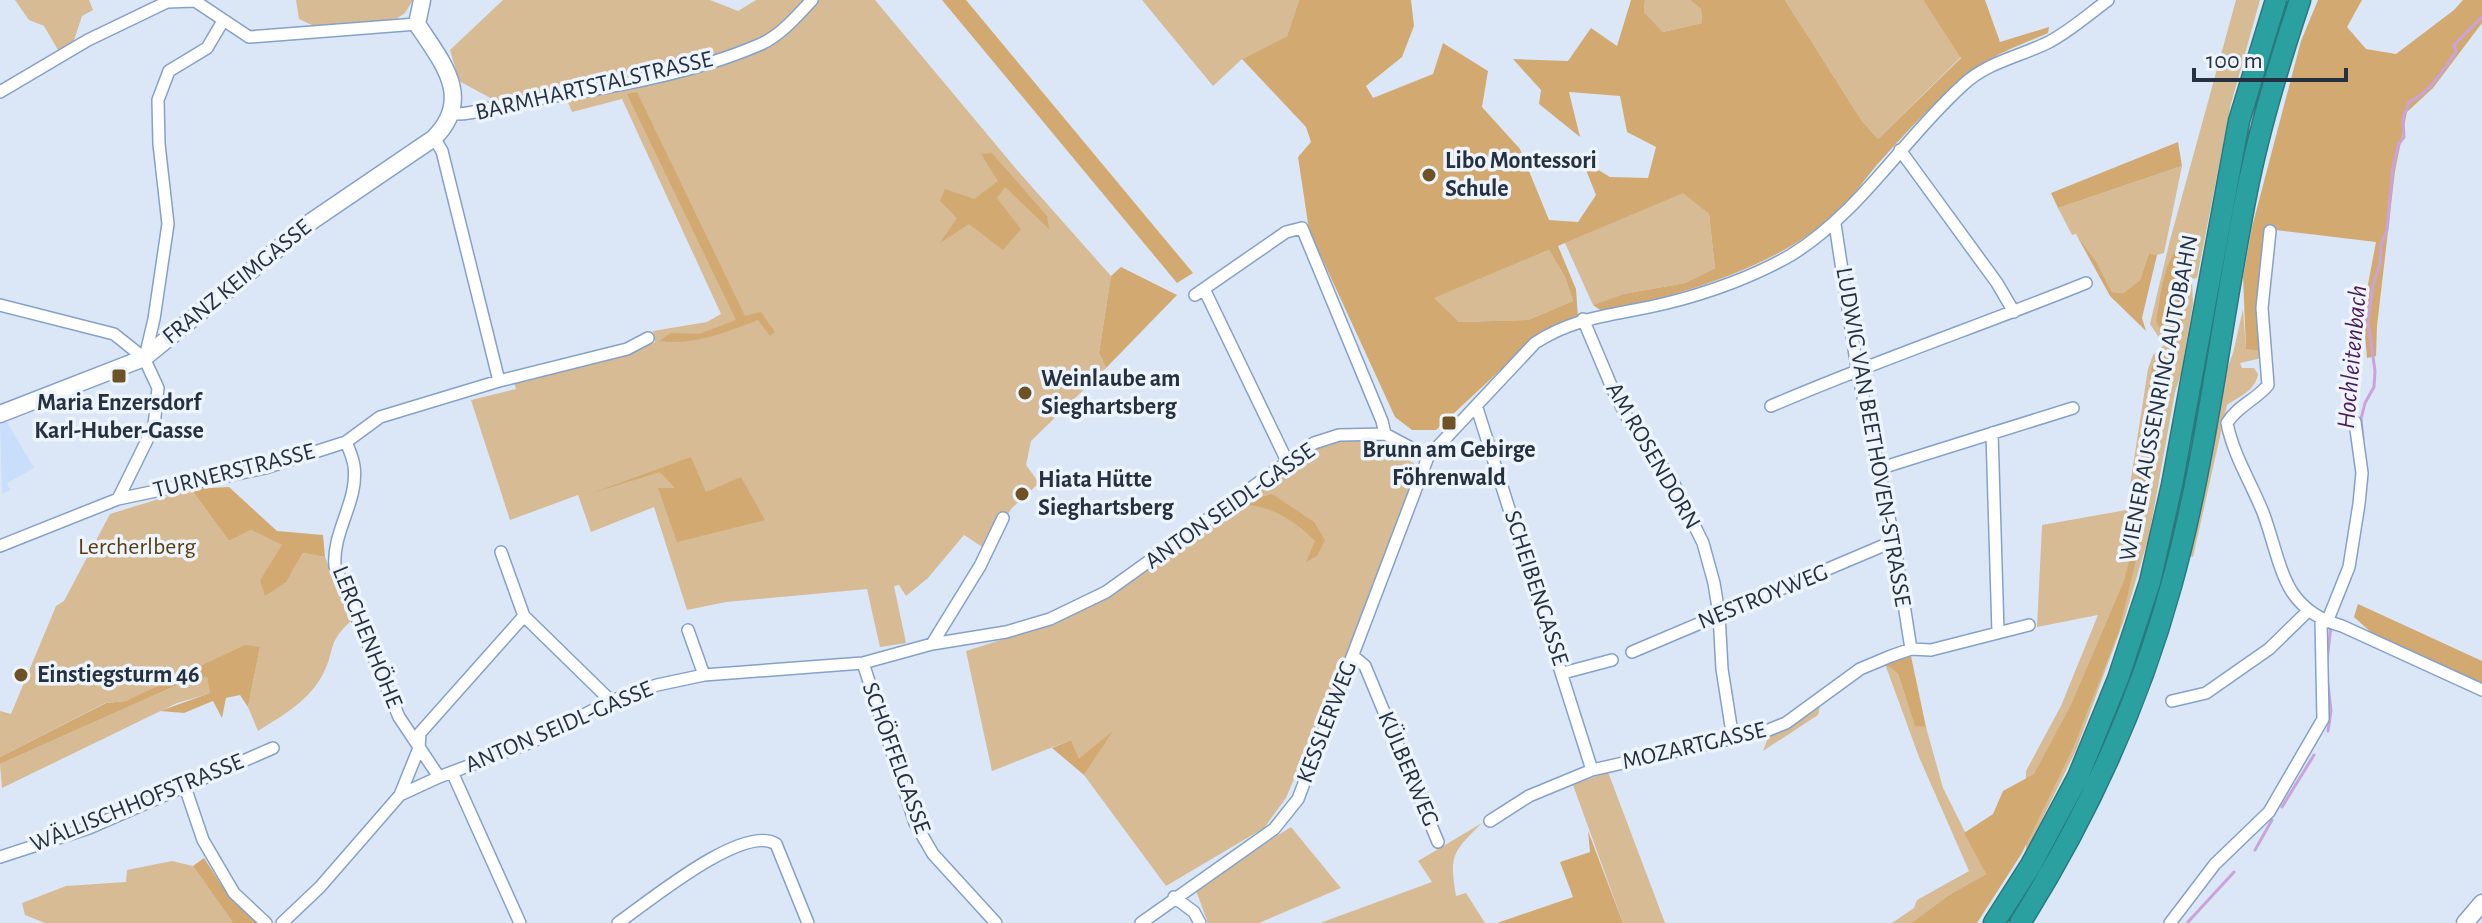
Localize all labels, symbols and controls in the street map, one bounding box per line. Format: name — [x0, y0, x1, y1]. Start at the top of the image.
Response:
scale bar — [2194, 32, 2346, 82]
street label: BARMHARTSTALSTRASSE — [473, 47, 715, 125]
text: 100 m — [2206, 49, 2263, 73]
place label: Libo Montessori Schule — [1445, 149, 1597, 201]
marker: Libo Montessori Schule — [1420, 166, 1438, 184]
street label: FRANZ KEIMGASSE — [158, 215, 316, 349]
street label: WIENER AUSSENRING AUTOBAHN — [2116, 233, 2202, 563]
street label: LUDWIG VAN BEETHOVEN-STRASSE — [1831, 265, 1915, 609]
water label: Hochleitenbach — [2333, 284, 2371, 430]
marker: Maria Enzersdorf Karl-Huber-Gasse — [110, 367, 128, 385]
place label: Weinlaube am Sieghartsberg — [1041, 367, 1181, 419]
street label: AM ROSENDORN — [1601, 379, 1705, 533]
marker: Weinlaube am Sieghartsberg — [1016, 384, 1034, 402]
place label: Maria Enzersdorf Karl-Huber-Gasse — [34, 391, 204, 443]
marker: Brunn am Gebirge Föhrenwald — [1440, 414, 1458, 432]
street label: ANTON SEIDL-GASSE — [1141, 438, 1320, 573]
place label: Brunn am Gebirge Föhrenwald — [1362, 438, 1536, 490]
street label: TURNERSTRASSE — [151, 439, 318, 503]
place label: Hiata Hütte Sieghartsberg — [1038, 468, 1174, 520]
marker: Hiata Hütte Sieghartsberg — [1013, 485, 1031, 503]
street label: SCHEIBENGASSE — [1500, 508, 1572, 669]
park label: Lercherlberg — [78, 535, 196, 559]
street label: NESTROYWEG — [1695, 560, 1831, 634]
street label: LERCHENHÖHE — [328, 562, 407, 712]
street label: KESSLERWEG — [1293, 658, 1361, 786]
place label: Einstiegsturm 46 — [37, 663, 200, 687]
marker: Einstiegsturm 46 — [12, 666, 30, 684]
street label: ANTON SEIDL-GASSE — [462, 677, 657, 777]
street label: SCHÖFFELGASSE — [858, 679, 936, 837]
street label: KÜLBERWEG — [1373, 708, 1444, 830]
street label: MOZARTGASSE — [1620, 718, 1768, 774]
street label: WÄLLISCHHOFSTRASSE — [27, 748, 247, 857]

